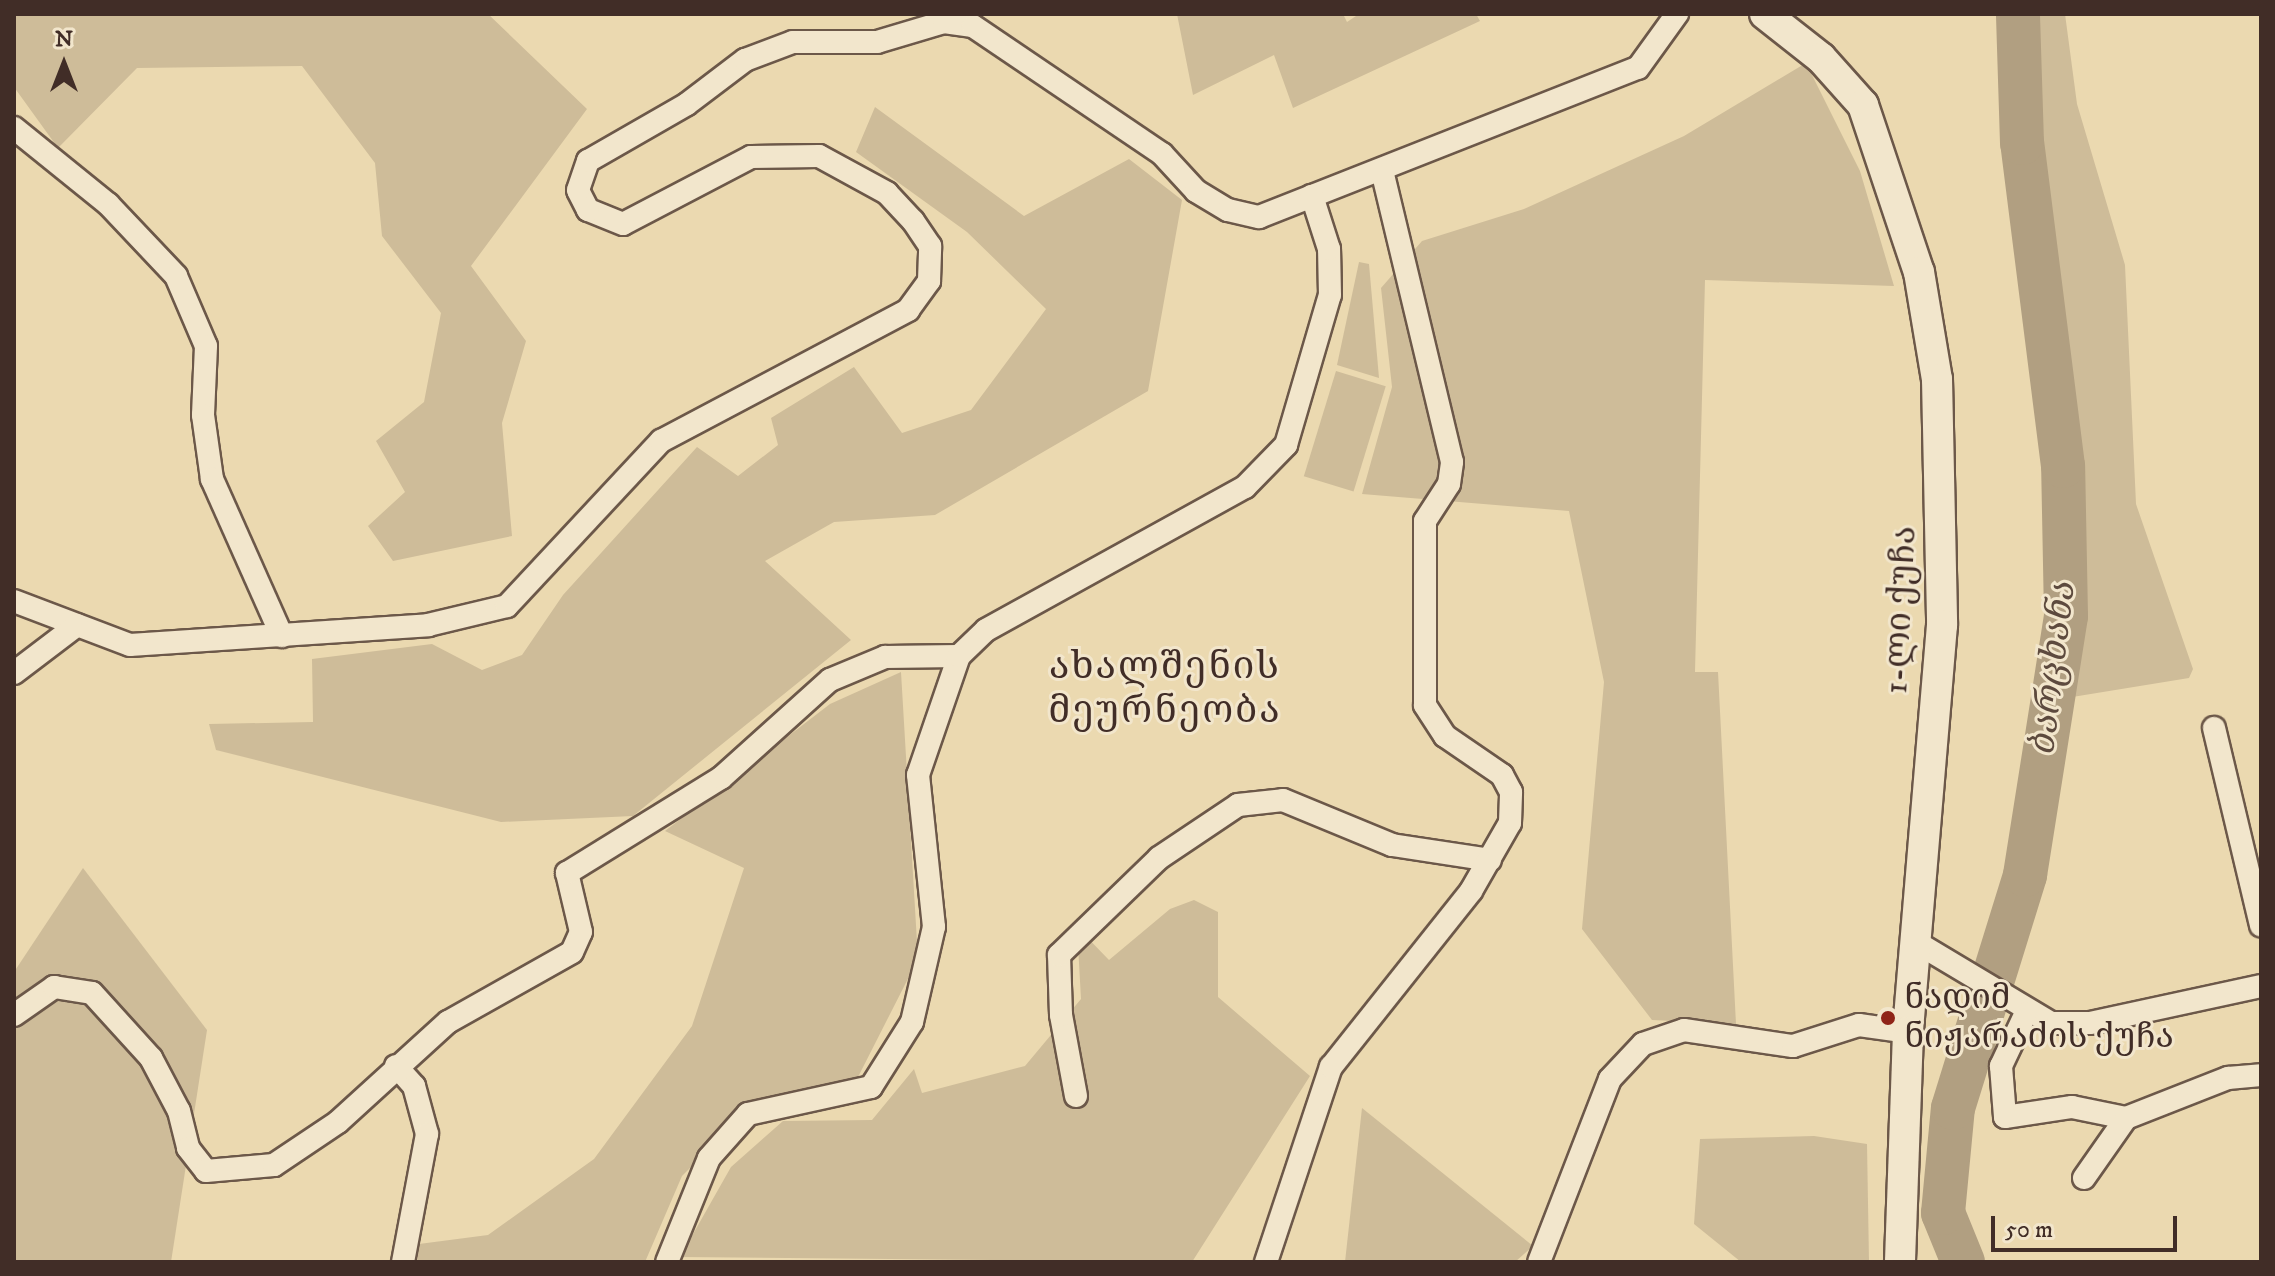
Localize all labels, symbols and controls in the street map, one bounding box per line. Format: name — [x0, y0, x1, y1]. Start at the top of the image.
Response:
north arrow — [24, 24, 104, 104]
text: N — [55, 26, 73, 53]
street label: 1-ლი ქუჩა — [1876, 525, 1926, 695]
water label: ბარცხანა — [2021, 580, 2085, 758]
district label: ახალშენის მეურნეობა — [1048, 645, 1282, 734]
place label: ნადიმ ნიჟარაძის ქუჩა — [1904, 978, 2174, 1058]
marker: ნადიმ ნიჟარაძის ქუჩა — [1879, 1009, 1897, 1027]
scale bar — [1995, 1200, 2181, 1250]
text: 50 m — [2005, 1215, 2053, 1245]

